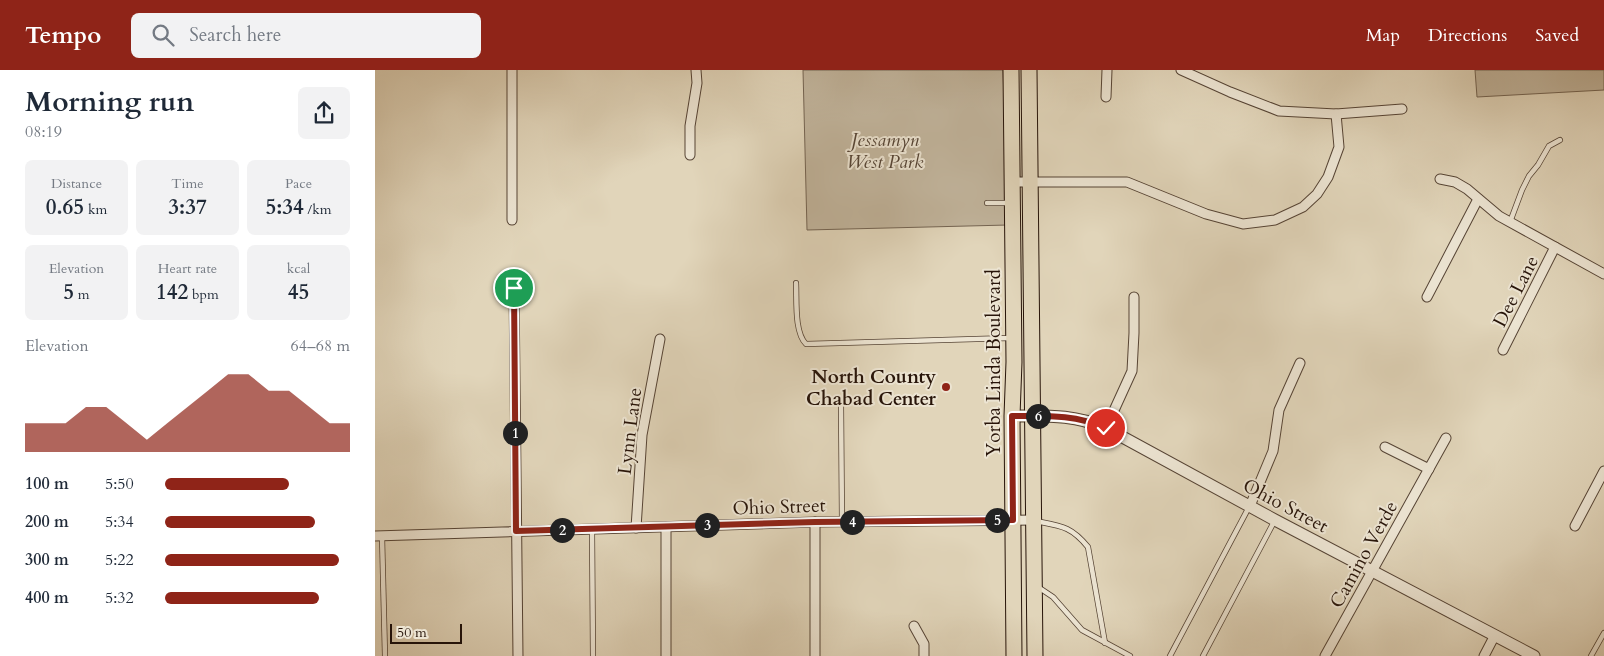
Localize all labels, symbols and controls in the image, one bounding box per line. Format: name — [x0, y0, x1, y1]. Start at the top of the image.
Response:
search box — [131, 13, 481, 58]
text: Tempo — [25, 19, 101, 52]
icon: search — [149, 21, 177, 49]
text: Search here — [189, 22, 281, 48]
text: Map — [1366, 23, 1400, 48]
text: Directions — [1428, 23, 1507, 48]
text: Saved — [1535, 23, 1579, 48]
text: Morning run — [25, 83, 194, 121]
button: share — [298, 87, 350, 139]
text: 08:19 — [25, 121, 62, 143]
park label: Jessamyn West Park — [847, 127, 924, 175]
text: Distance — [51, 174, 102, 193]
text: Time — [171, 174, 204, 193]
text: Pace — [285, 174, 312, 193]
text: 0.65 — [46, 193, 84, 222]
text: 3:37 — [168, 193, 207, 222]
text: 5:34 — [265, 193, 304, 222]
text: km — [84, 200, 107, 219]
text: /km — [304, 200, 332, 219]
street label: Dee Lane — [1487, 251, 1545, 332]
text: Elevation — [49, 259, 104, 278]
text: Heart rate — [158, 259, 217, 278]
text: kcal — [287, 259, 310, 278]
pin — [493, 267, 535, 309]
street label: Yorba Linda Boulevard — [981, 269, 1007, 457]
icon: arrive — [500, 274, 528, 302]
text: 5 — [63, 278, 74, 307]
text: 142 — [156, 278, 188, 307]
text: 45 — [288, 278, 309, 307]
text: m — [74, 285, 90, 304]
text: bpm — [188, 285, 219, 304]
text: Elevation — [25, 335, 89, 357]
text: 64–68 m — [291, 335, 350, 357]
place label: North County Chabad Center — [806, 364, 936, 412]
marker: North County Chabad Center — [940, 381, 952, 393]
street label: Lynn Lane — [612, 386, 648, 476]
pin: 6 — [1025, 404, 1051, 428]
text: 6 — [1035, 407, 1042, 426]
pin — [1085, 407, 1127, 449]
icon: check — [1092, 414, 1120, 442]
pin: 1 — [503, 420, 527, 446]
text: 1 — [512, 424, 519, 443]
text: 100 m — [25, 473, 69, 495]
text: 5:50 — [105, 473, 134, 495]
street label: Ohio Street — [1238, 473, 1333, 539]
street label: Ohio Street — [732, 492, 826, 522]
street label: Camino Verde — [1324, 496, 1404, 613]
pin: 5 — [985, 508, 1009, 532]
pin: 4 — [839, 510, 865, 534]
text: 200 m — [25, 511, 69, 533]
text: 5:34 — [105, 511, 134, 533]
text: 5 — [994, 511, 1001, 530]
pin: 3 — [695, 512, 719, 538]
text: 4 — [849, 513, 856, 532]
text: 3 — [704, 516, 711, 535]
pin: 2 — [549, 518, 575, 542]
text: 2 — [559, 521, 566, 540]
text: 300 m — [25, 549, 69, 571]
text: 5:22 — [105, 549, 134, 571]
text: 400 m — [25, 587, 69, 609]
text: 5:32 — [105, 587, 134, 609]
scale bar — [390, 621, 463, 644]
text: 50 m — [397, 623, 427, 642]

